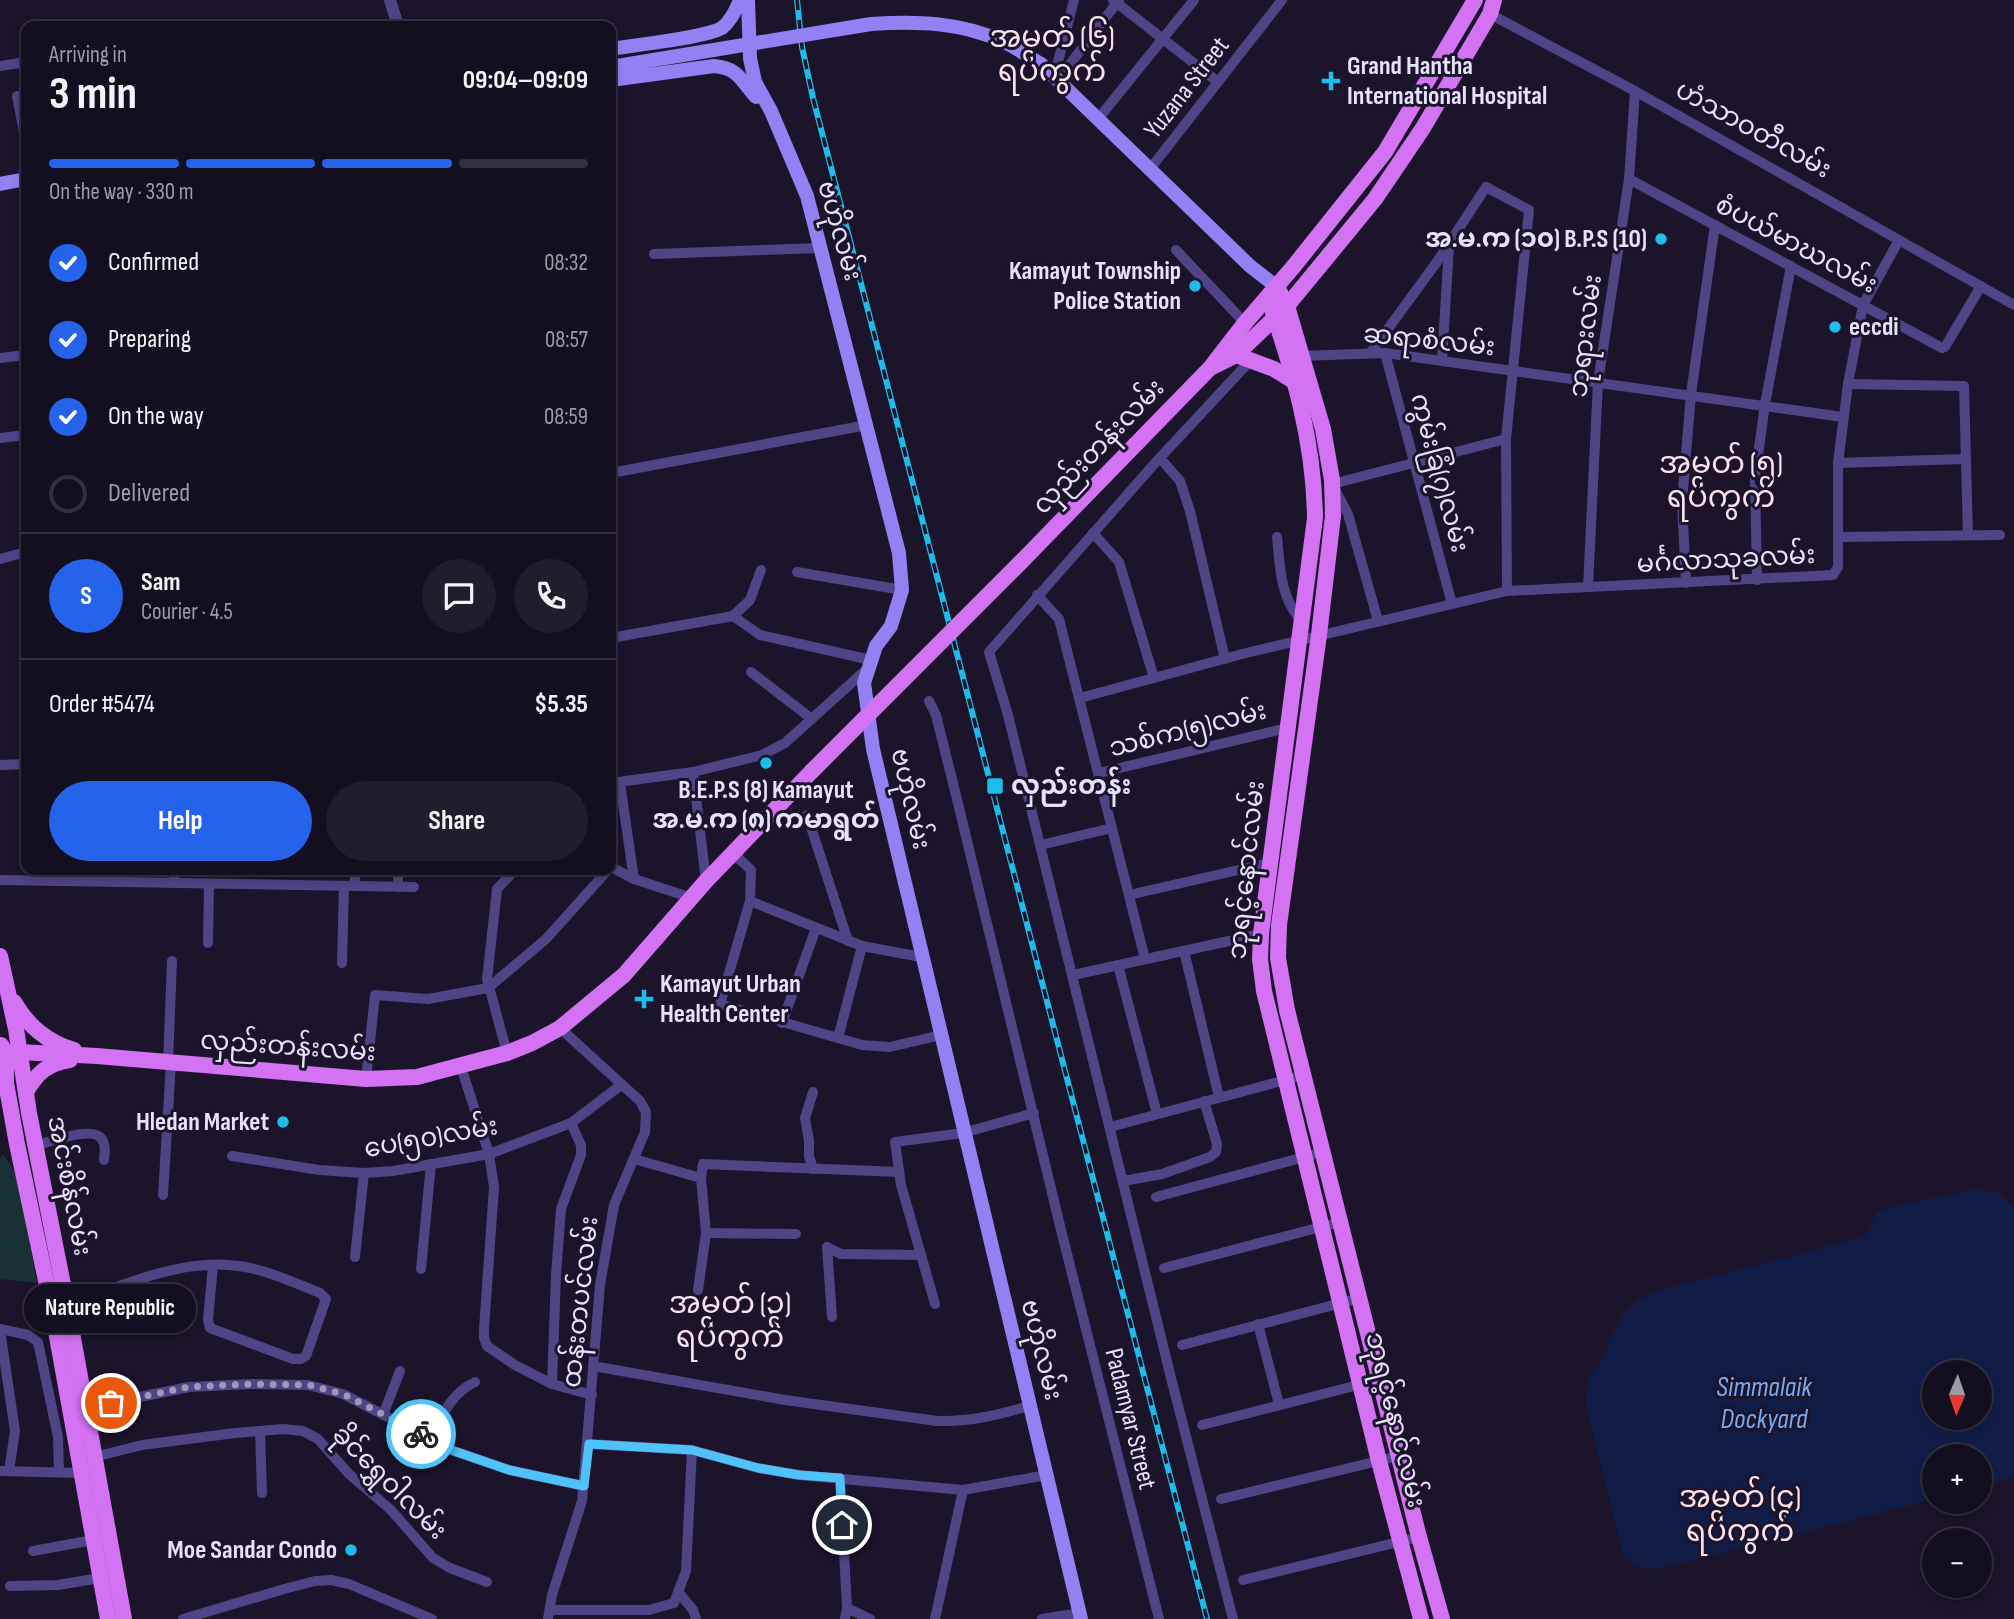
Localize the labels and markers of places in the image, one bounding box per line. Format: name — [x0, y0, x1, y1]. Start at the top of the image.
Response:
place label: Grand Hantha International Hospital — [1347, 51, 1547, 112]
marker: Grand Hantha International Hospital — [1321, 71, 1341, 91]
place label: အ.မ.က (၁၀) B.P.S (10) — [1425, 224, 1647, 255]
marker: အ.မ.က (၁၀) B.P.S (10) — [1653, 231, 1669, 247]
place label: Kamayut Township Police Station — [1009, 256, 1181, 317]
marker: Kamayut Township Police Station — [1187, 278, 1203, 294]
place label: eccdi — [1849, 312, 1899, 343]
marker: eccdi — [1827, 319, 1843, 335]
marker: B.E.P.S (8) Kamayut အ.မ.က (၈) ကမာရွတ် — [758, 755, 774, 771]
place label: လှည်းတန်း — [1011, 766, 1131, 807]
place label: B.E.P.S (8) Kamayut အ.မ.က (၈) ကမာရွတ် — [652, 775, 880, 841]
marker: လှည်းတန်း — [985, 776, 1005, 796]
place label: Kamayut Urban Health Center — [660, 969, 801, 1030]
marker: Kamayut Urban Health Center — [634, 989, 654, 1009]
place label: Hledan Market — [136, 1107, 269, 1138]
marker: Hledan Market — [275, 1114, 291, 1130]
callout: Nature Republic — [25, 1284, 197, 1333]
pin — [81, 1373, 141, 1433]
pin — [812, 1495, 872, 1555]
place label: Moe Sandar Condo — [167, 1535, 337, 1566]
marker: Moe Sandar Condo — [343, 1542, 359, 1558]

